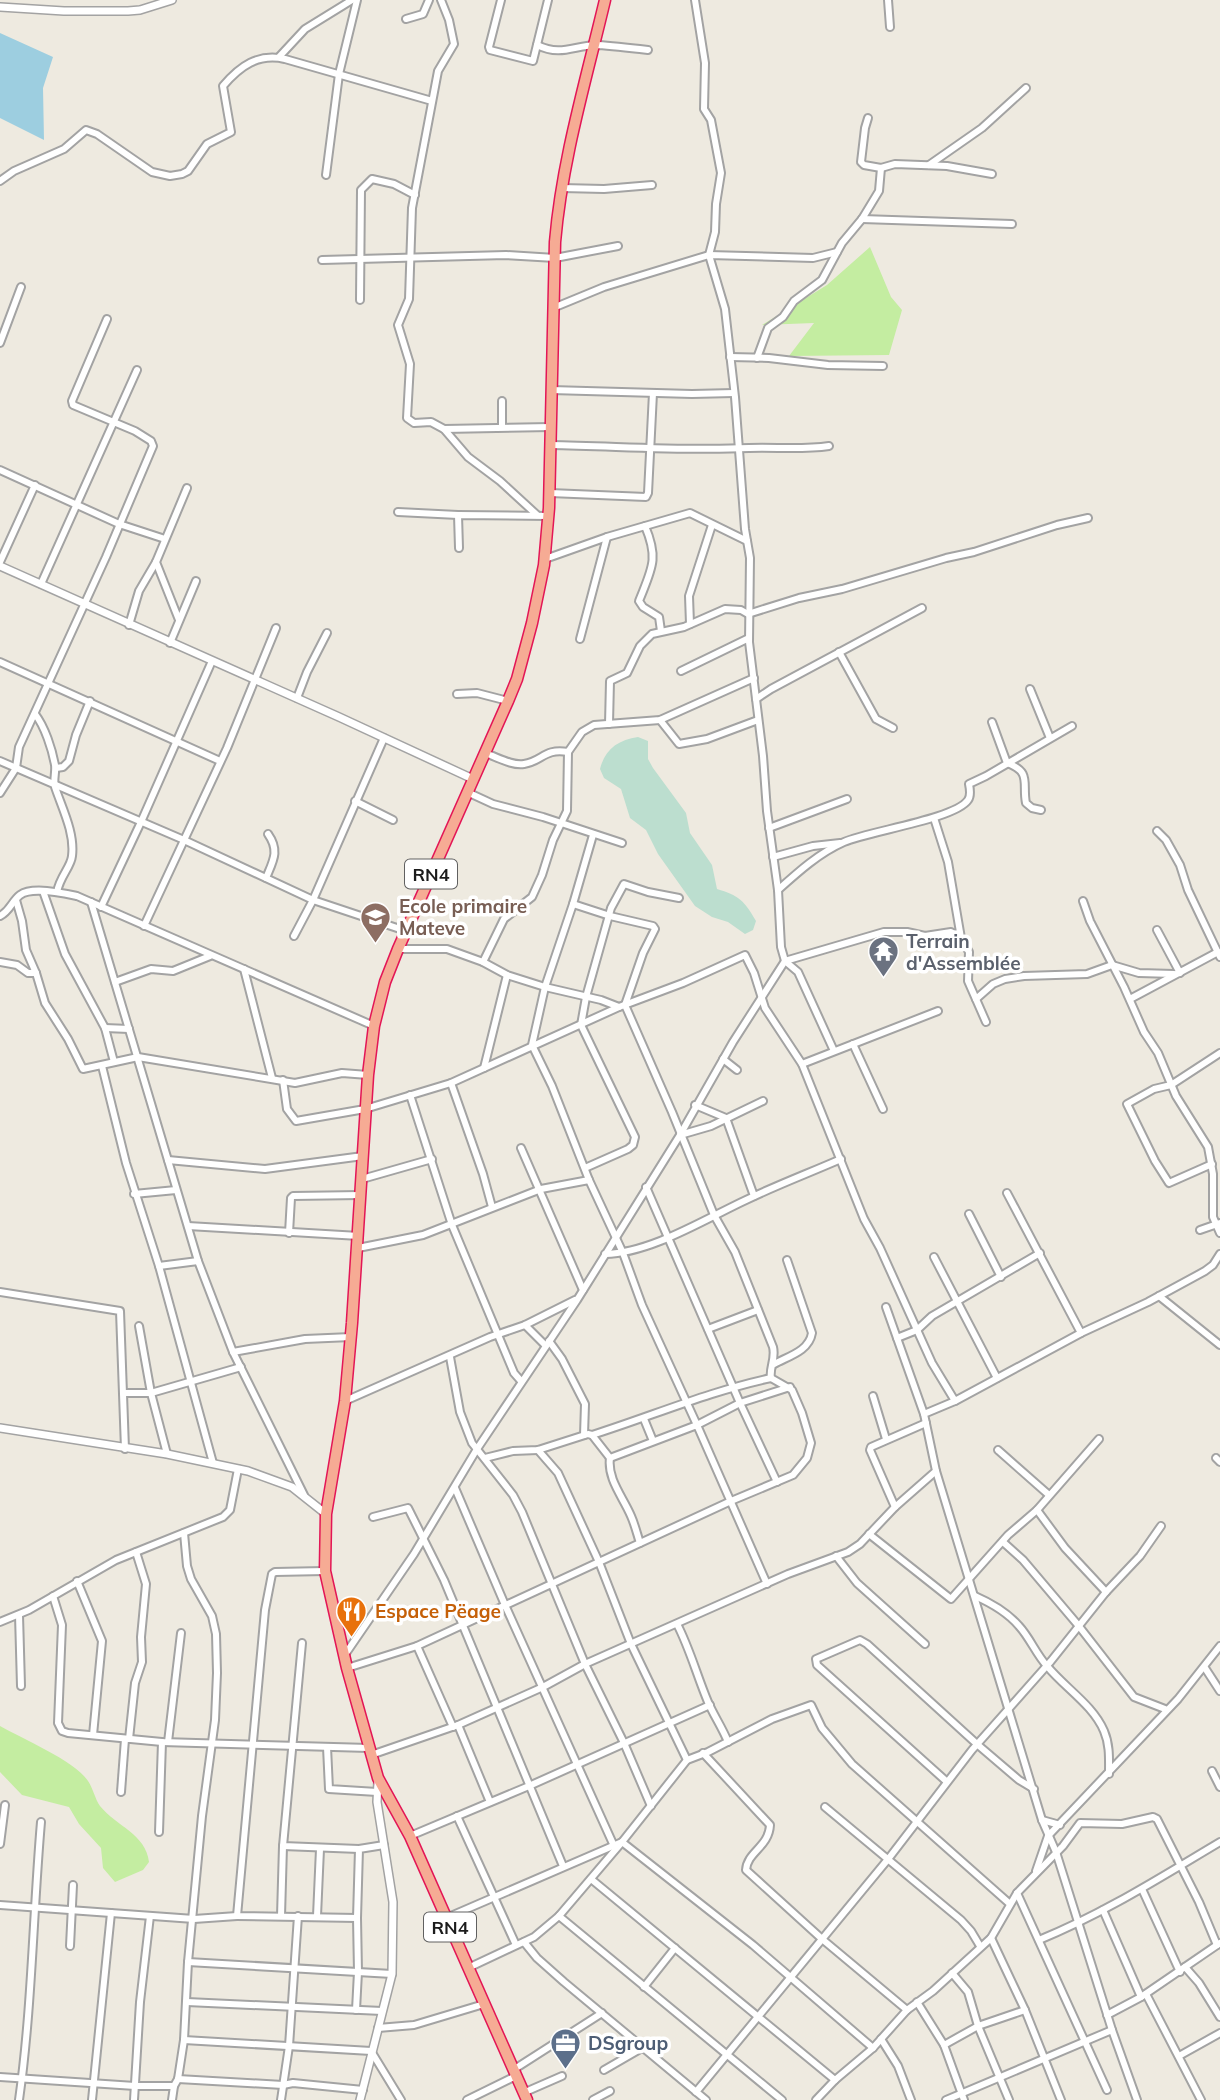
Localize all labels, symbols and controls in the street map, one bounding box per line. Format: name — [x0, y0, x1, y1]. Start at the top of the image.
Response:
road number: RN4 — [405, 860, 457, 888]
place label: Ecole primaire Mateve — [399, 894, 527, 940]
school or university icon: Ecole primaire Mateve — [359, 900, 393, 944]
place label: Terrain d'Assemblée — [906, 929, 1021, 975]
temple icon: Terrain d'Assemblée — [866, 935, 900, 979]
restaurant icon: Espace Pëage — [335, 1594, 369, 1638]
place label: Espace Pëage — [375, 1599, 501, 1623]
road number: RN4 — [424, 1912, 476, 1941]
office icon: DSgroup — [548, 2026, 582, 2070]
place label: DSgroup — [588, 2031, 668, 2055]

